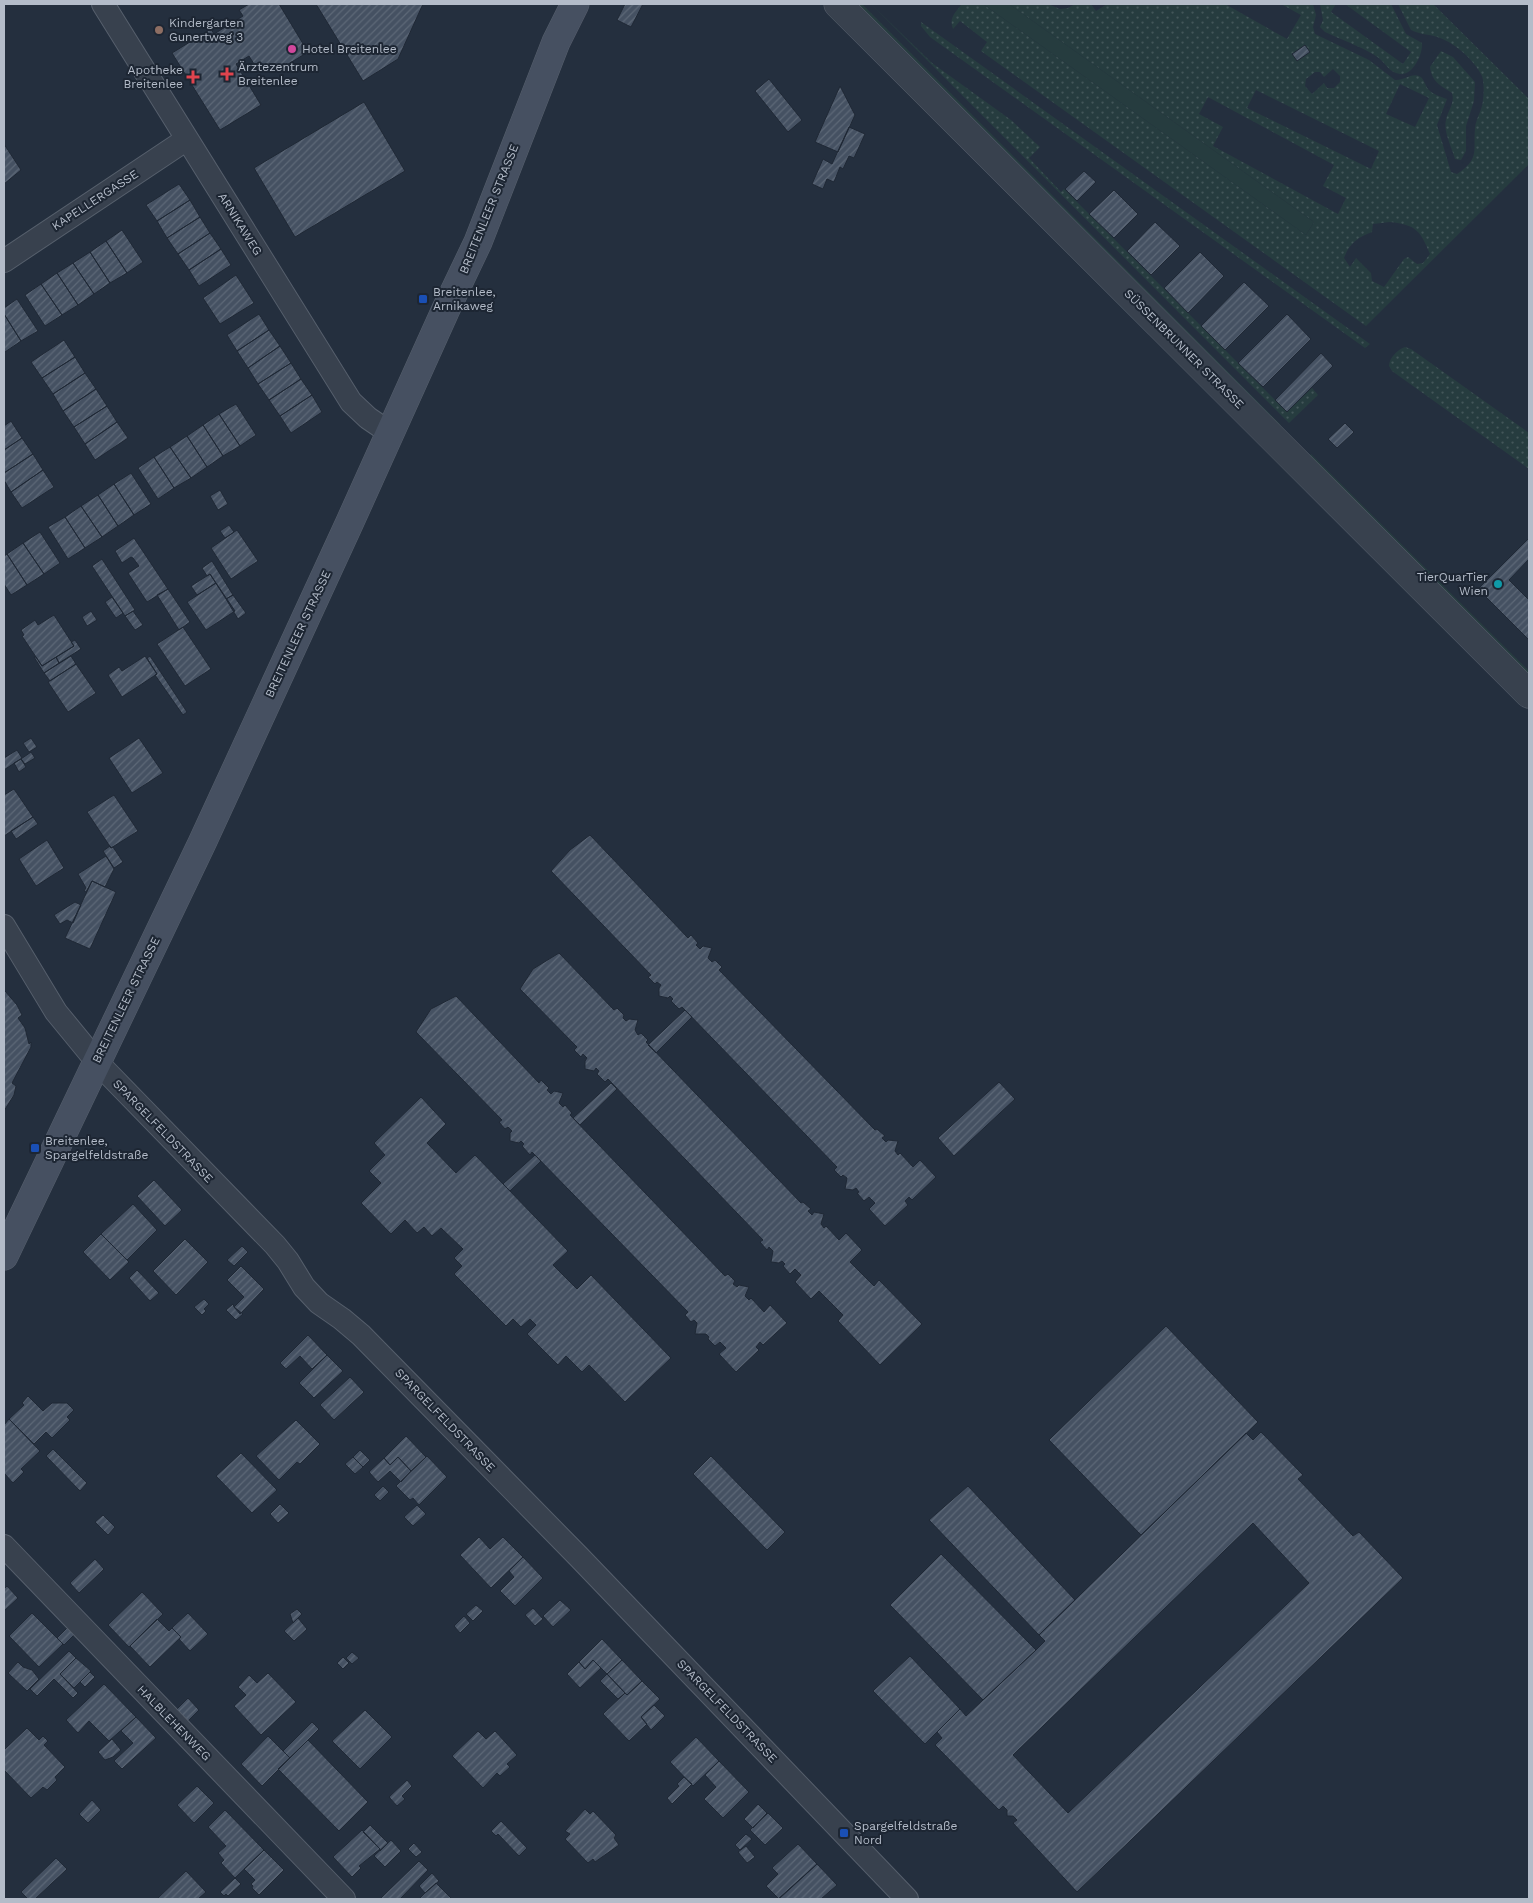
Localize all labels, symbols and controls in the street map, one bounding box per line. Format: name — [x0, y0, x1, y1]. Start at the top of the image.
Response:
place label: Kindergarten Gunertweg 3 — [169, 16, 244, 44]
marker: Kindergarten Gunertweg 3 — [153, 24, 165, 36]
place label: Hotel Breitenlee — [302, 42, 397, 56]
marker: Hotel Breitenlee — [286, 43, 298, 55]
place label: Ärztezentrum Breitenlee — [238, 60, 319, 88]
place label: Apotheke Breitenlee — [123, 63, 183, 91]
marker: Ärztezentrum Breitenlee — [220, 67, 234, 81]
marker: Apotheke Breitenlee — [187, 71, 199, 83]
street label: BREITENLEER STRASSE — [457, 142, 522, 276]
street label: KAPELLERGASSE — [49, 167, 141, 233]
street label: ARNIKAWEG — [215, 190, 265, 258]
place label: Breitenlee, Arnikaweg — [433, 285, 496, 313]
street label: SÜSSENBRUNNER STRASSE — [1121, 286, 1247, 412]
marker: Breitenlee, Arnikaweg — [417, 293, 429, 305]
street label: BREITENLEER STRASSE — [262, 568, 334, 700]
place label: TierQuarTier Wien — [1417, 570, 1488, 598]
marker: TierQuarTier Wien — [1492, 578, 1504, 590]
street label: BREITENLEER STRASSE — [89, 934, 163, 1065]
street label: SPARGELFELDSTRASSE — [110, 1076, 216, 1186]
place label: Breitenlee, Spargelfeldstraße — [45, 1134, 148, 1162]
marker: Breitenlee, Spargelfeldstraße — [29, 1142, 41, 1154]
street label: SPARGELFELDSTRASSE — [392, 1365, 498, 1475]
street label: SPARGELFELDSTRASSE — [674, 1656, 780, 1766]
street label: HALBLEHENWEG — [134, 1682, 214, 1764]
place label: Spargelfeldstraße Nord — [854, 1819, 957, 1847]
marker: Spargelfeldstraße Nord — [838, 1827, 850, 1839]

